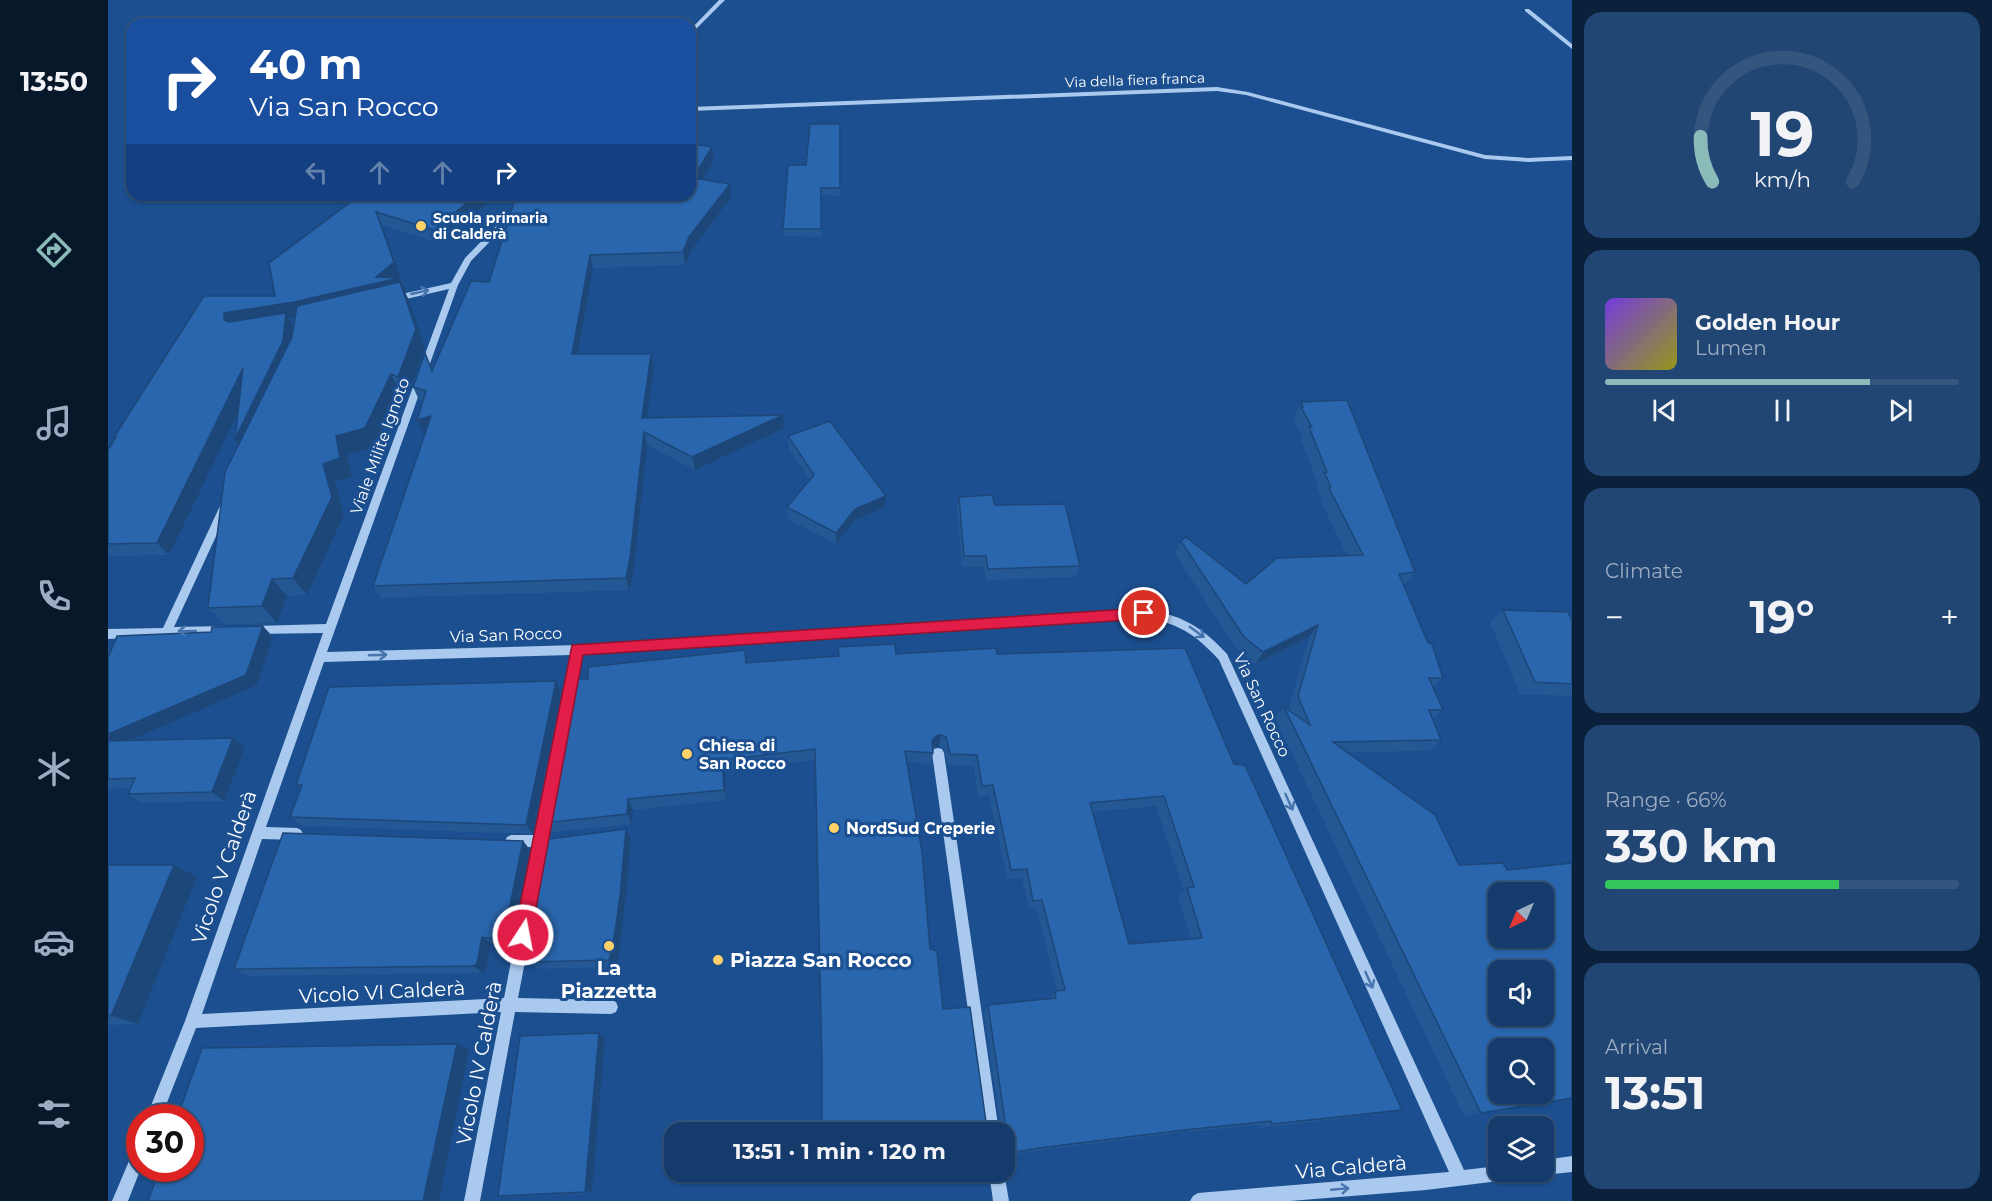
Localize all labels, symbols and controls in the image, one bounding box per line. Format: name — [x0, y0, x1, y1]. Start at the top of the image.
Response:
text: 40 m — [249, 38, 362, 90]
icon: right — [150, 42, 228, 120]
text: 13:50 — [20, 65, 88, 98]
street label: Via della fiera franca — [1065, 69, 1205, 91]
text: Via San Rocco — [249, 90, 439, 123]
text: 19 — [1750, 96, 1814, 172]
icon: left — [300, 156, 333, 189]
icon: ahead — [363, 156, 396, 189]
icon: ahead — [426, 156, 459, 189]
icon: right — [489, 156, 522, 189]
text: km/h — [1753, 166, 1811, 192]
place label: Scuola primaria di Calderà — [433, 209, 548, 243]
marker: Scuola primaria di Calderà — [414, 219, 428, 233]
icon: directions — [33, 229, 75, 271]
one-way arrow — [410, 286, 429, 297]
text: Golden Hour — [1695, 309, 1840, 336]
text: Lumen — [1695, 336, 1767, 360]
street label: Viale Milite Ignoto — [346, 375, 414, 517]
icon: previous — [1648, 394, 1681, 427]
icon: pause — [1766, 394, 1799, 427]
icon: next — [1884, 394, 1917, 427]
icon: music — [33, 402, 75, 444]
text: Climate — [1605, 559, 1683, 583]
icon: phone — [33, 575, 75, 617]
pin — [1118, 587, 1169, 638]
text: 19° — [1749, 589, 1815, 644]
icon: arrive — [1127, 596, 1160, 629]
text: − — [1605, 597, 1624, 637]
text: + — [1940, 597, 1959, 637]
street label: Via San Rocco — [449, 624, 563, 646]
one-way arrow — [178, 625, 198, 637]
one-way arrow — [1189, 626, 1205, 638]
one-way arrow — [368, 650, 388, 661]
street label: Via San Rocco — [1230, 650, 1294, 760]
place label: Chiesa di San Rocco — [699, 736, 786, 773]
marker: Chiesa di San Rocco — [680, 747, 694, 761]
icon: climate — [33, 748, 75, 790]
street label: Vicolo V Calderà — [186, 787, 262, 947]
text: Range · 66% — [1605, 788, 1727, 812]
one-way arrow — [1283, 792, 1295, 810]
text: 330 km — [1605, 818, 1778, 873]
place label: NordSud Creperie — [846, 819, 995, 838]
marker: NordSud Creperie — [827, 821, 841, 835]
north arrow — [1488, 882, 1554, 948]
map controls — [1488, 882, 1554, 1182]
position arrow — [491, 903, 555, 967]
icon: car — [33, 921, 75, 963]
marker: La Piazzetta — [602, 939, 616, 953]
place label: Piazza San Rocco — [730, 948, 912, 972]
marker: Piazza San Rocco — [711, 953, 725, 967]
place label: La Piazzetta — [561, 956, 657, 1003]
button: sound — [1488, 960, 1554, 1026]
one-way arrow — [1364, 970, 1375, 988]
street label: Vicolo VI Calderà — [298, 976, 466, 1008]
street label: Vicolo IV Calderà — [451, 979, 507, 1147]
text: Arrival — [1605, 1035, 1668, 1059]
button: search — [1488, 1038, 1554, 1104]
text: 13:51 — [1605, 1065, 1706, 1120]
icon: filters — [33, 1093, 75, 1135]
speed limit sign: 30 — [126, 1104, 204, 1182]
button: layers — [1488, 1116, 1554, 1182]
text: 13:51 · 1 min · 120 m — [733, 1138, 946, 1165]
street label: Via Calderà — [1294, 1150, 1408, 1184]
one-way arrow — [1330, 1183, 1350, 1194]

